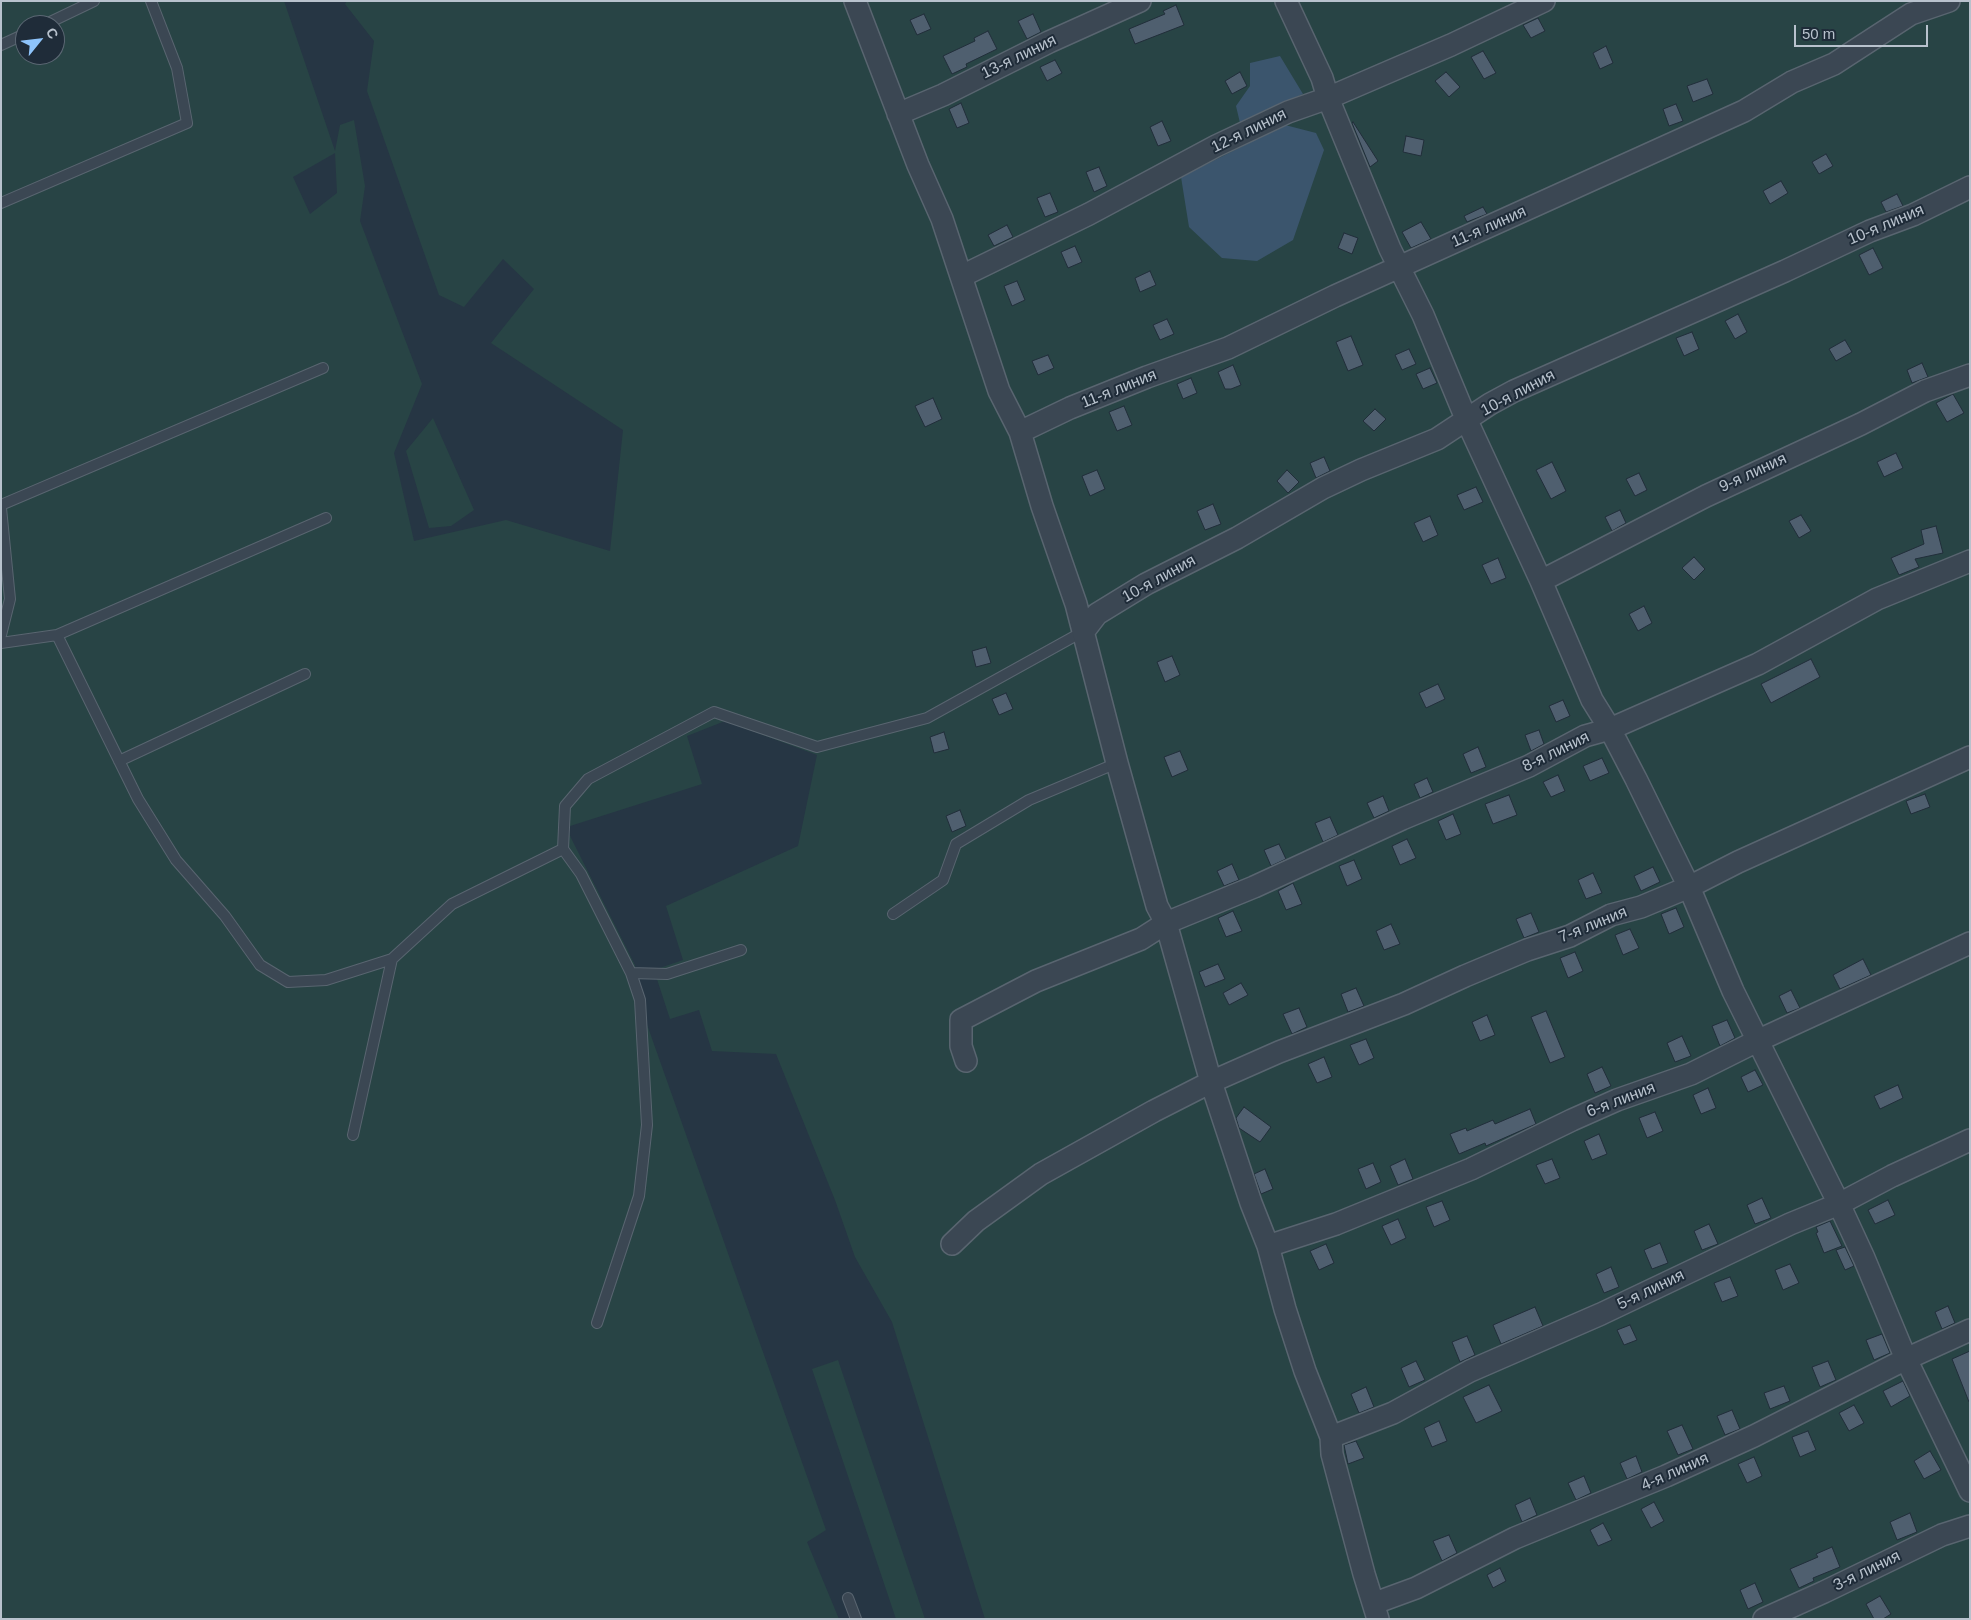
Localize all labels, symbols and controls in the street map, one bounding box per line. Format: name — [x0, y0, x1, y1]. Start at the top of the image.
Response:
north arrow — [15, 15, 65, 65]
scale bar — [1796, 15, 1930, 47]
text: С — [43, 25, 62, 42]
text: 50 m — [1802, 25, 1835, 42]
street label: 13-я линия — [978, 31, 1060, 83]
street label: 12-я линия — [1208, 105, 1290, 157]
street label: 10-я линия — [1845, 200, 1927, 250]
street label: 11-я линия — [1449, 202, 1529, 252]
street label: 11-я линия — [1078, 365, 1160, 413]
street label: 10-я линия — [1478, 366, 1558, 420]
street label: 9-я линия — [1716, 449, 1790, 497]
street label: 10-я линия — [1119, 551, 1199, 607]
street label: 8-я линия — [1519, 728, 1593, 776]
street label: 7-я линия — [1556, 903, 1630, 947]
street label: 6-я линия — [1584, 1078, 1658, 1122]
street label: 5-я линия — [1614, 1266, 1688, 1314]
street label: 4-я линия — [1638, 1449, 1712, 1495]
street label: 3-я линия — [1830, 1547, 1904, 1595]

